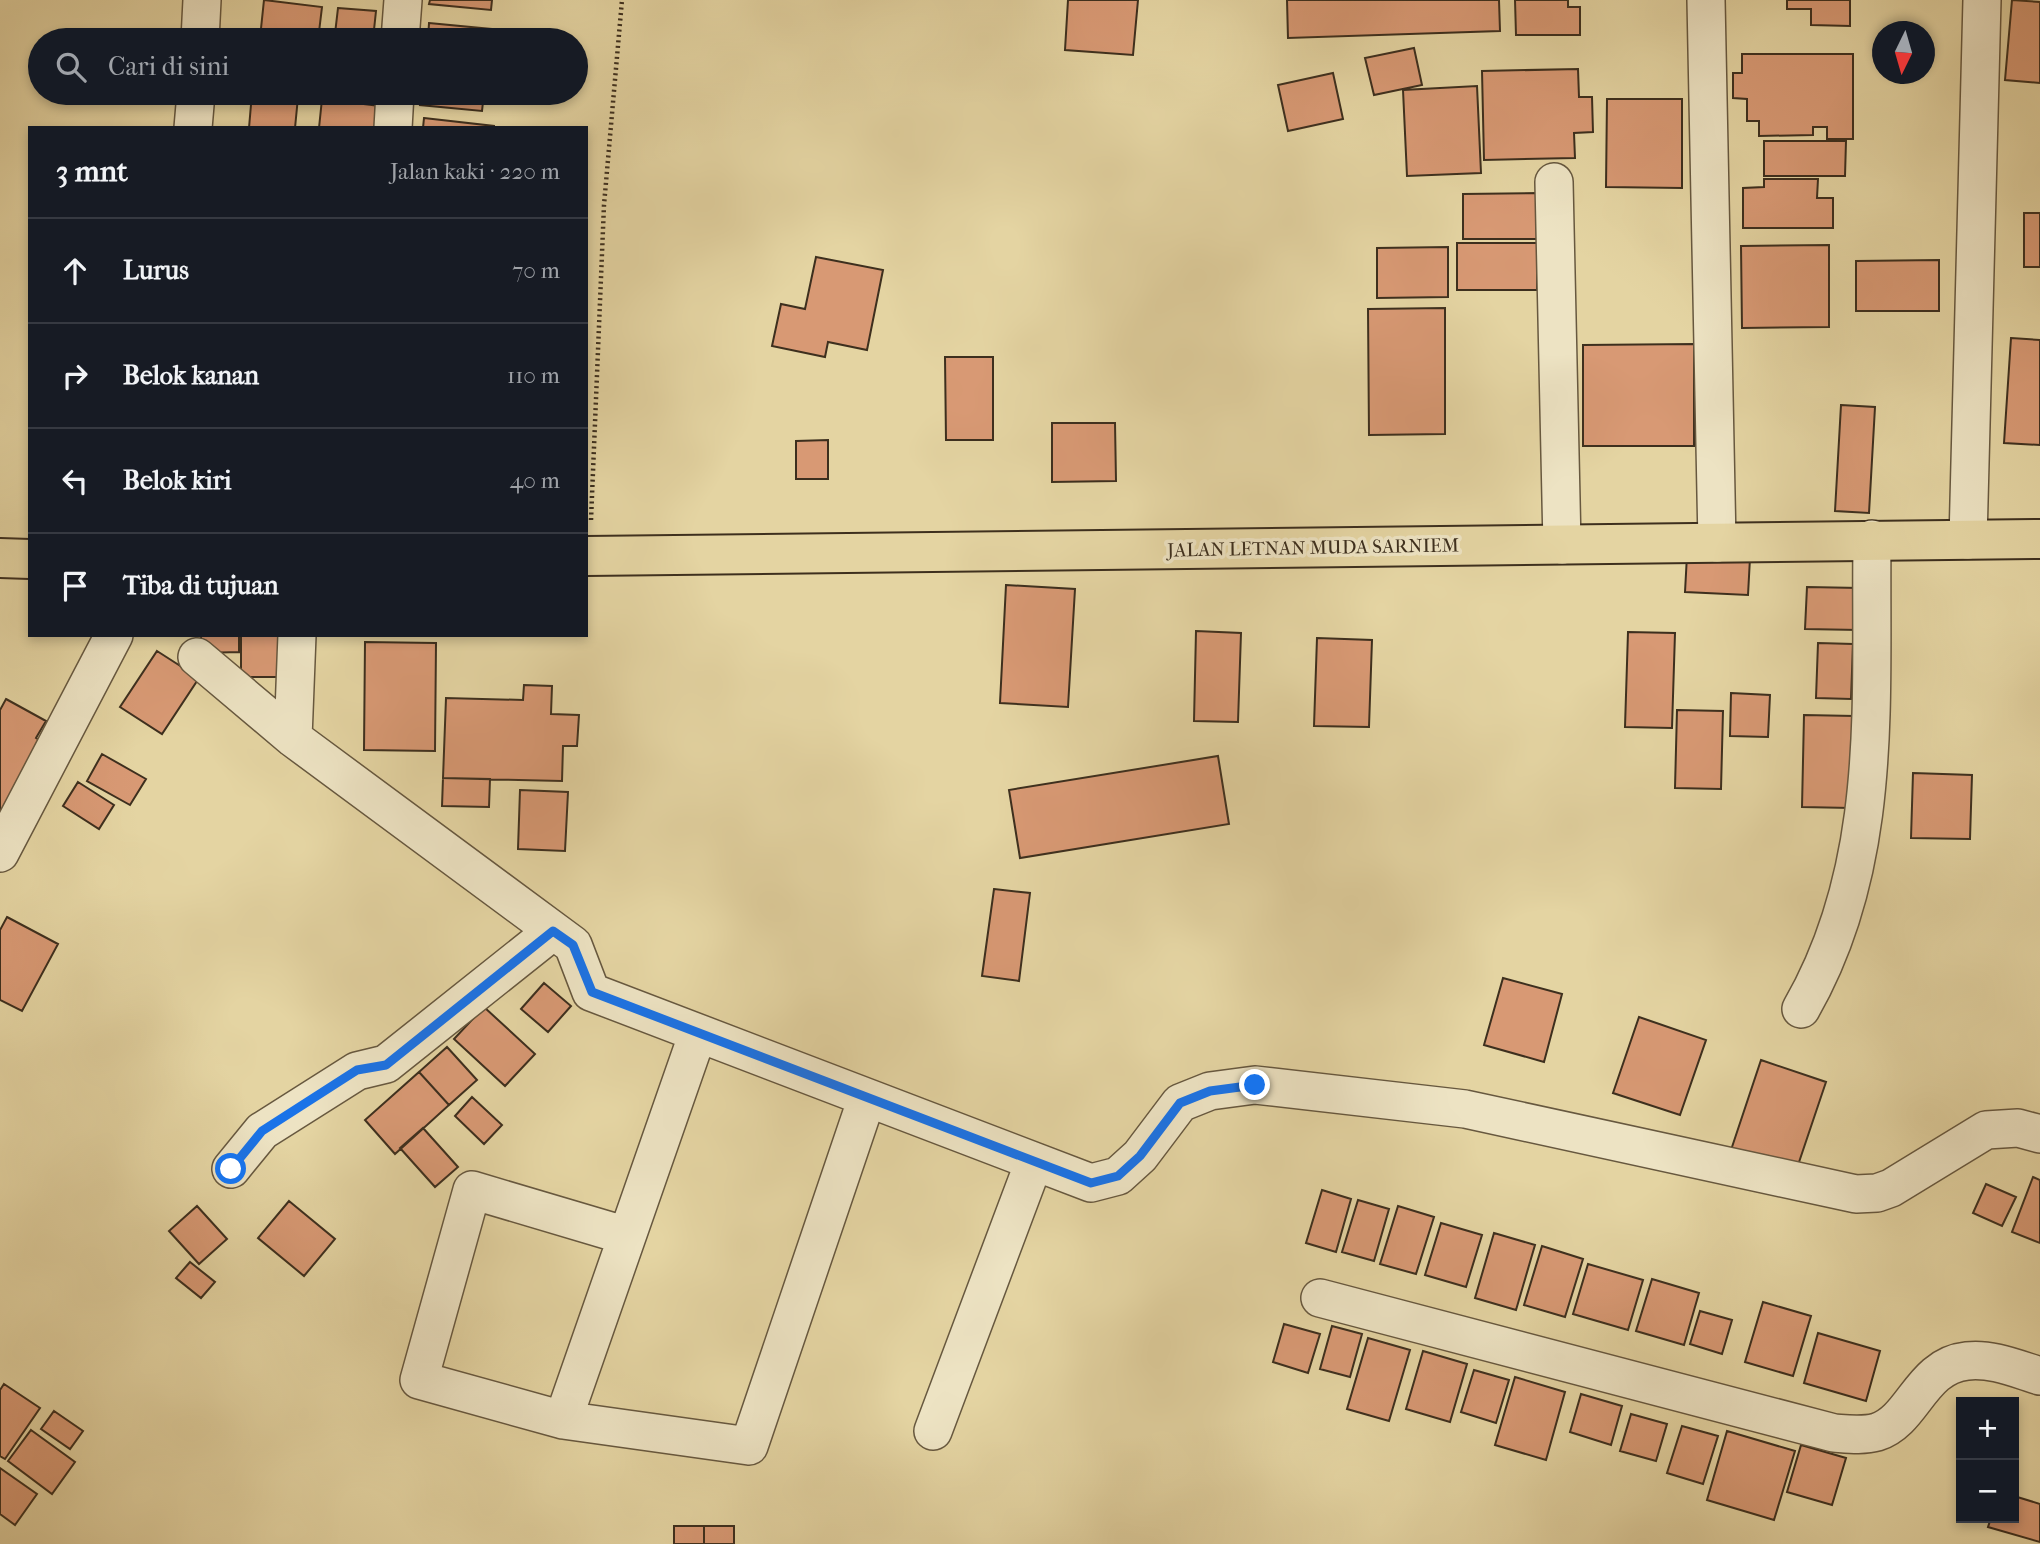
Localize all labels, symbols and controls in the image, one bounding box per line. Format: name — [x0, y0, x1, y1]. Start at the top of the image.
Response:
north arrow — [1872, 21, 1935, 84]
search box — [28, 28, 588, 105]
icon: search — [52, 48, 90, 86]
text: Cari di sini — [108, 51, 229, 82]
text: 3 mnt — [56, 154, 128, 189]
text: Jalan kaki · 220 m — [390, 158, 560, 185]
icon: ahead — [56, 252, 94, 290]
text: Lurus — [123, 255, 189, 286]
text: 70 m — [512, 257, 560, 284]
icon: right — [56, 357, 94, 395]
text: Belok kanan — [123, 360, 259, 391]
text: 110 m — [507, 362, 560, 389]
icon: left — [56, 462, 94, 500]
text: Belok kiri — [123, 465, 231, 496]
text: 40 m — [510, 467, 560, 494]
street label: JALAN LETNAN MUDA SARNIEM — [1165, 534, 1459, 562]
icon: arrive — [56, 567, 94, 605]
text: Tiba di tujuan — [123, 570, 279, 601]
route end — [1239, 1069, 1270, 1100]
route start — [215, 1153, 246, 1184]
map controls — [1956, 1397, 2019, 1523]
button: + — [1956, 1397, 2019, 1460]
button: − — [1956, 1460, 2019, 1523]

